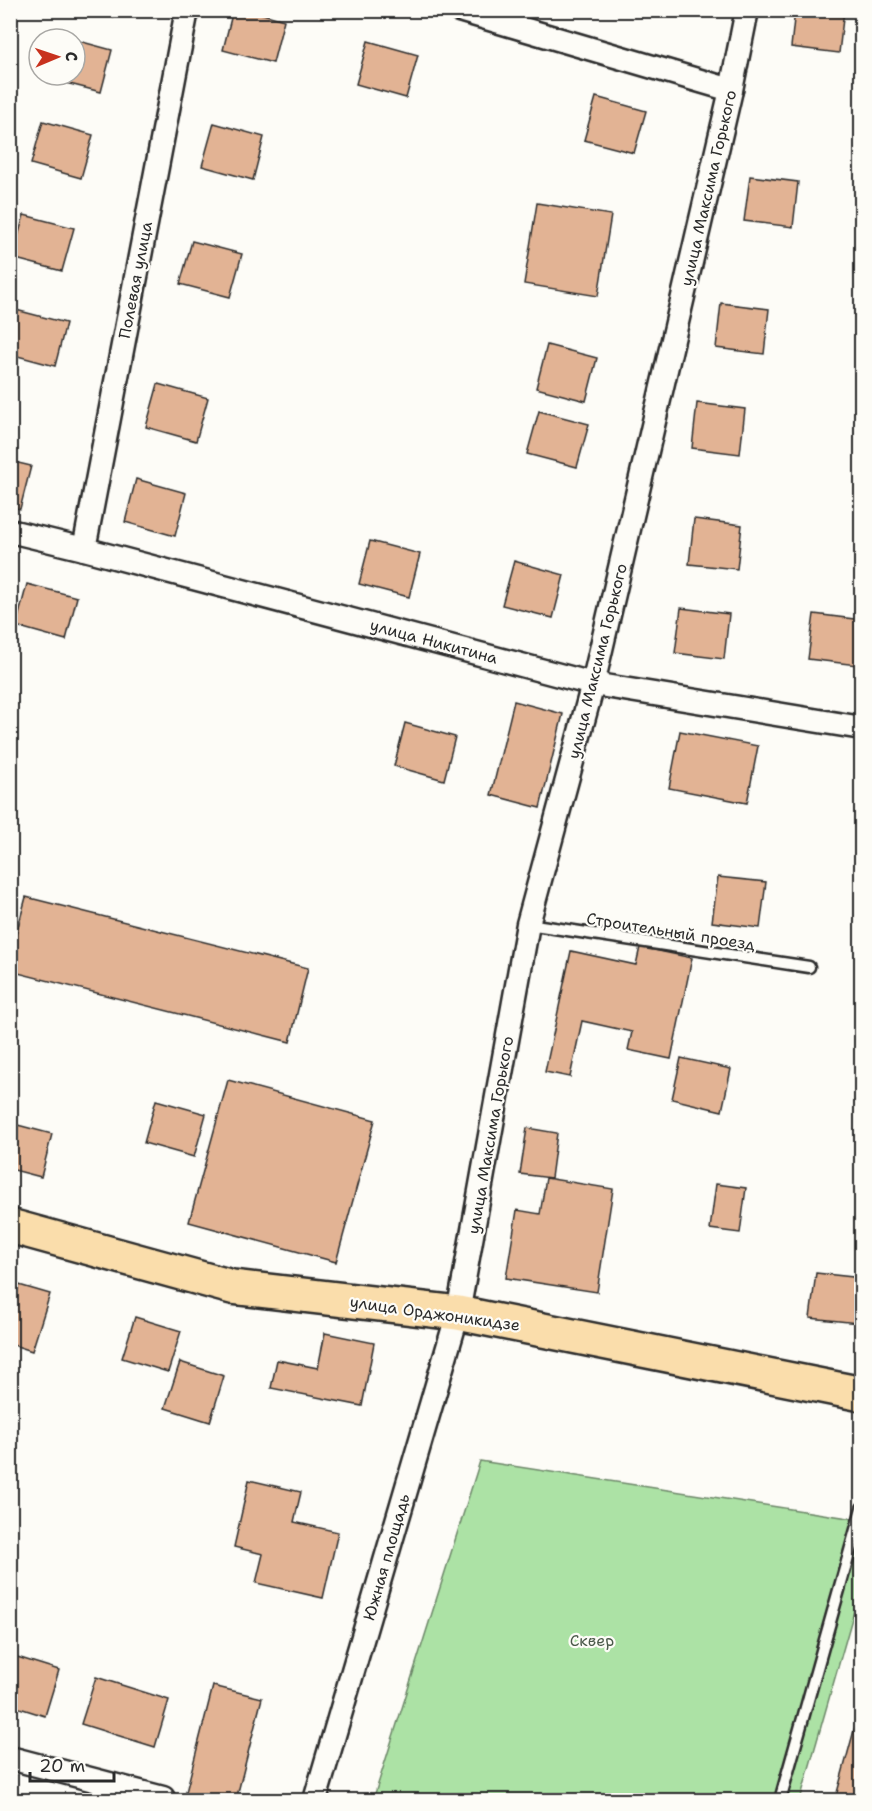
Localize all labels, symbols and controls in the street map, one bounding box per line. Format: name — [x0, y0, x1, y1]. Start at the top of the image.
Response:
north arrow — [27, 27, 87, 87]
text: С — [61, 51, 82, 62]
street label: улица Максима Горького — [676, 88, 741, 288]
street label: Полевая улица — [114, 220, 157, 340]
street label: улица Максима Горького — [563, 561, 632, 761]
street label: улица Никитина — [368, 614, 500, 669]
street label: Строительный проезд — [585, 908, 757, 955]
street label: улица Максима Горького — [463, 1035, 518, 1236]
street label: улица Орджоникидзе — [348, 1291, 521, 1336]
street label: Южная площадь — [358, 1491, 415, 1623]
park label: Сквер — [570, 1630, 614, 1651]
scale bar — [30, 1745, 114, 1783]
text: 20 m — [39, 1754, 85, 1778]

